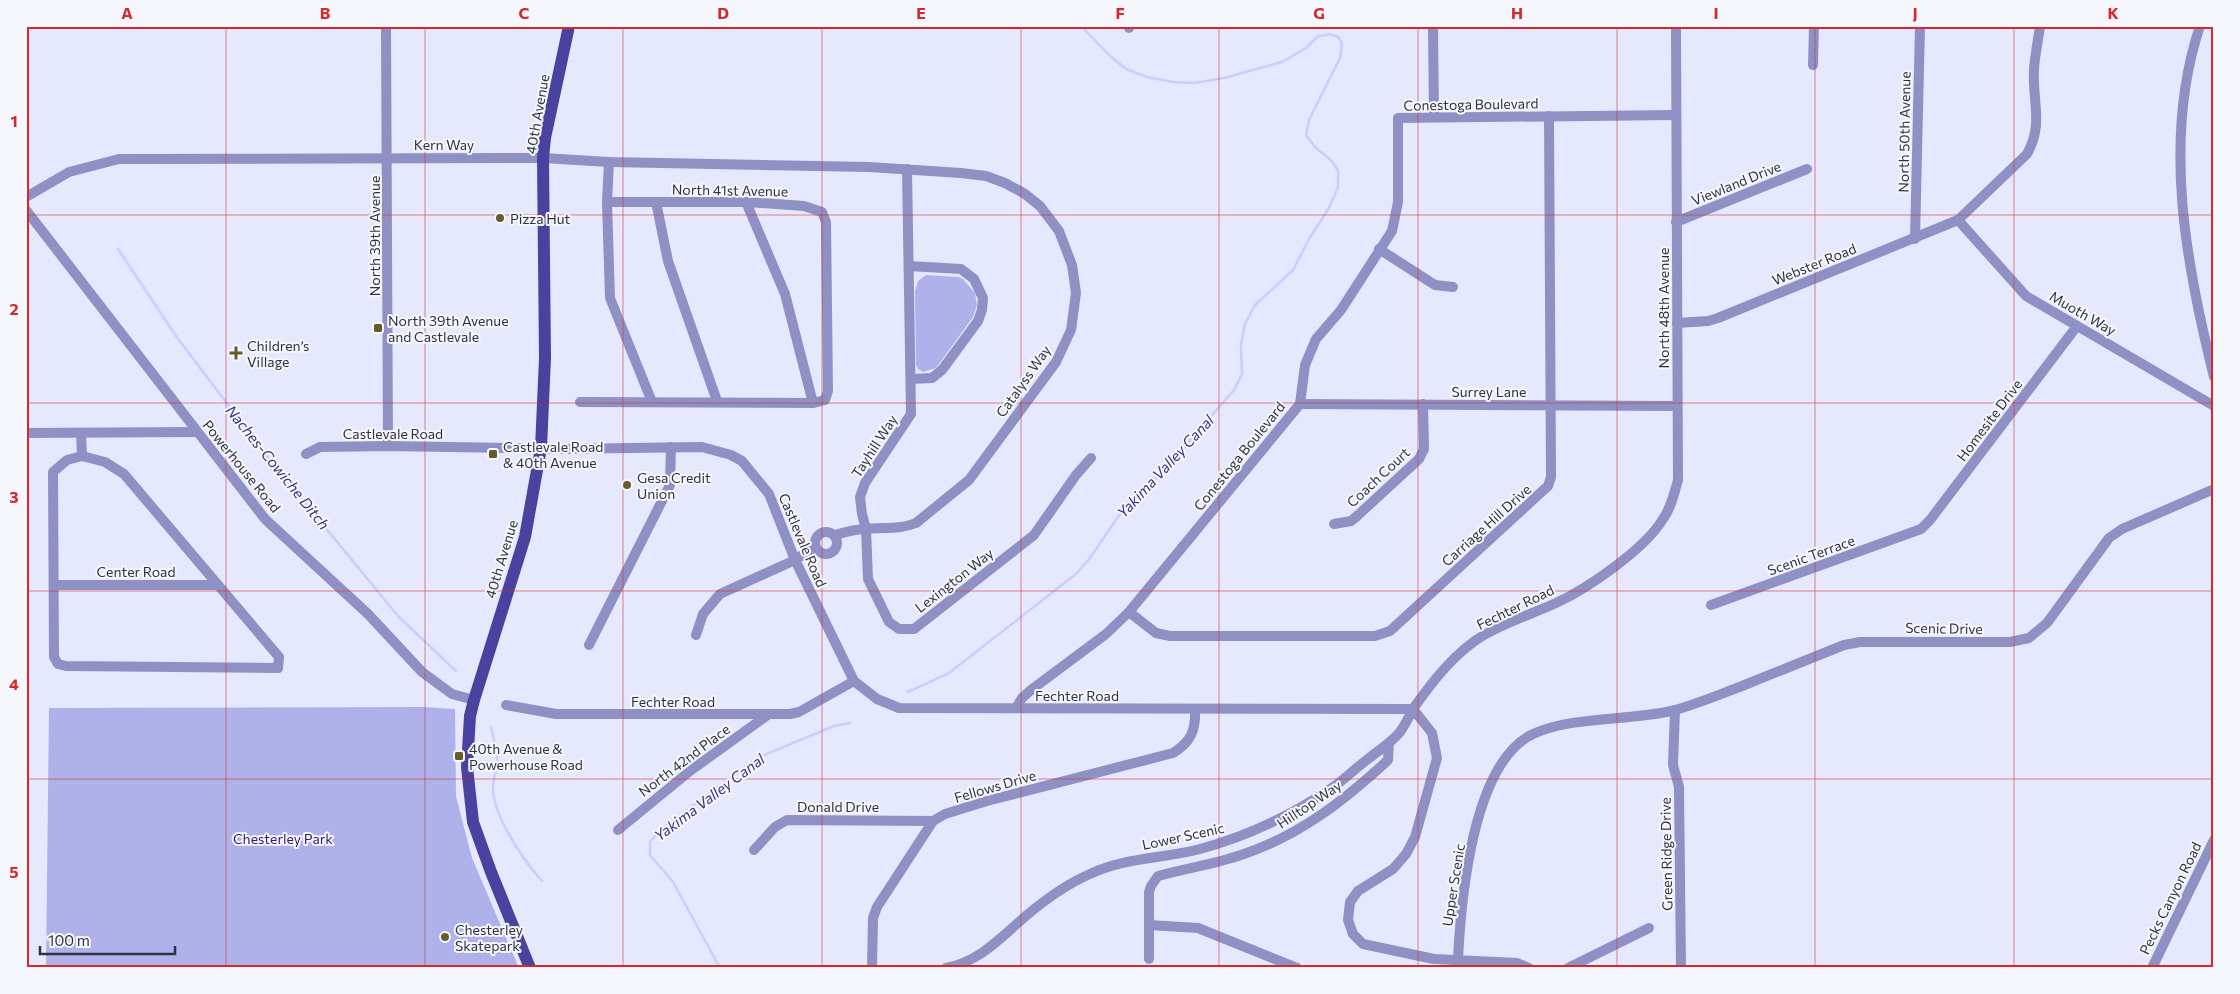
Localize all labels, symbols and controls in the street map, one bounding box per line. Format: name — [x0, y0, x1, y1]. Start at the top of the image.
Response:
text: A — [121, 3, 133, 22]
text: B — [320, 3, 331, 22]
text: C — [519, 3, 530, 22]
text: D — [717, 3, 729, 22]
text: E — [916, 3, 926, 22]
text: F — [1115, 3, 1125, 22]
text: G — [1313, 3, 1325, 22]
text: H — [1511, 3, 1523, 22]
text: I — [1713, 3, 1719, 22]
text: J — [1912, 3, 1918, 22]
text: K — [2107, 3, 2119, 22]
street label: North 50th Avenue — [1894, 71, 1914, 193]
street label: 40th Avenue — [522, 73, 552, 155]
street label: Conestoga Boulevard — [1403, 94, 1539, 114]
text: 1 — [10, 111, 18, 130]
street label: Kern Way — [414, 136, 474, 153]
street label: Viewland Drive — [1689, 157, 1783, 209]
street label: North 39th Avenue — [366, 176, 383, 296]
street label: North 41st Avenue — [672, 180, 788, 200]
place label: Pizza Hut — [510, 210, 571, 227]
marker: Pizza Hut — [494, 212, 506, 224]
street label: Webster Road — [1769, 239, 1859, 289]
street label: North 48th Avenue — [1655, 248, 1672, 368]
street label: Muoth Way — [2047, 287, 2119, 339]
text: 2 — [9, 299, 19, 318]
place label: North 39th Avenue and Castlevale — [388, 312, 509, 345]
marker: North 39th Avenue and Castlevale — [372, 322, 384, 334]
place label: Children’s Village — [247, 337, 309, 370]
street label: Catalyss Way — [992, 342, 1054, 420]
marker: Children’s Village — [229, 346, 243, 360]
street label: Homesite Drive — [1953, 376, 2025, 464]
street label: Surrey Lane — [1452, 383, 1526, 400]
street label: Conestoga Boulevard — [1190, 398, 1288, 514]
water label: Naches-Cowiche Ditch — [222, 401, 334, 533]
water label: Yakima Valley Canal — [1113, 410, 1218, 521]
street label: Tayhill Way — [847, 411, 901, 481]
street label: Powerhouse Road — [200, 416, 284, 516]
street label: Castlevale Road — [343, 425, 443, 442]
place label: Castlevale Road & 40th Avenue — [503, 438, 603, 471]
street label: Coach Court — [1343, 443, 1413, 511]
marker: Castlevale Road & 40th Avenue — [487, 448, 499, 460]
place label: Gesa Credit Union — [637, 469, 711, 502]
marker: Gesa Credit Union — [621, 479, 633, 491]
street label: Carriage Hill Drive — [1438, 480, 1534, 570]
text: 3 — [9, 487, 19, 506]
street label: Castlevale Road — [776, 490, 830, 590]
street label: 40th Avenue — [481, 518, 521, 600]
street label: Scenic Terrace — [1765, 531, 1857, 579]
street label: Lexington Way — [911, 544, 997, 616]
street label: Center Road — [97, 563, 176, 580]
street label: Fechter Road — [1474, 581, 1556, 633]
street label: Scenic Drive — [1905, 619, 1983, 637]
text: 4 — [9, 674, 19, 693]
street label: Fechter Road — [1035, 687, 1119, 704]
street label: Fechter Road — [631, 693, 715, 710]
street label: North 42nd Place — [635, 720, 733, 800]
place label: 40th Avenue & Powerhouse Road — [469, 740, 583, 773]
water label: Yakima Valley Canal — [650, 749, 769, 844]
marker: 40th Avenue & Powerhouse Road — [453, 750, 465, 762]
street label: Fellows Drive — [952, 766, 1038, 806]
street label: Hilltop Way — [1274, 776, 1344, 832]
street label: Green Ridge Drive — [1657, 797, 1675, 911]
street label: Donald Drive — [797, 798, 879, 815]
street label: Lower Scenic — [1140, 819, 1226, 853]
park label: Chesterley Park — [233, 830, 333, 847]
street label: Pecks Canyon Road — [2135, 839, 2205, 957]
street label: Upper Scenic — [1438, 842, 1468, 928]
text: 5 — [9, 862, 19, 881]
place label: Chesterley Skatepark — [455, 921, 523, 954]
scale bar — [40, 924, 175, 956]
text: 100 m — [48, 931, 90, 949]
marker: Chesterley Skatepark — [439, 931, 451, 943]

